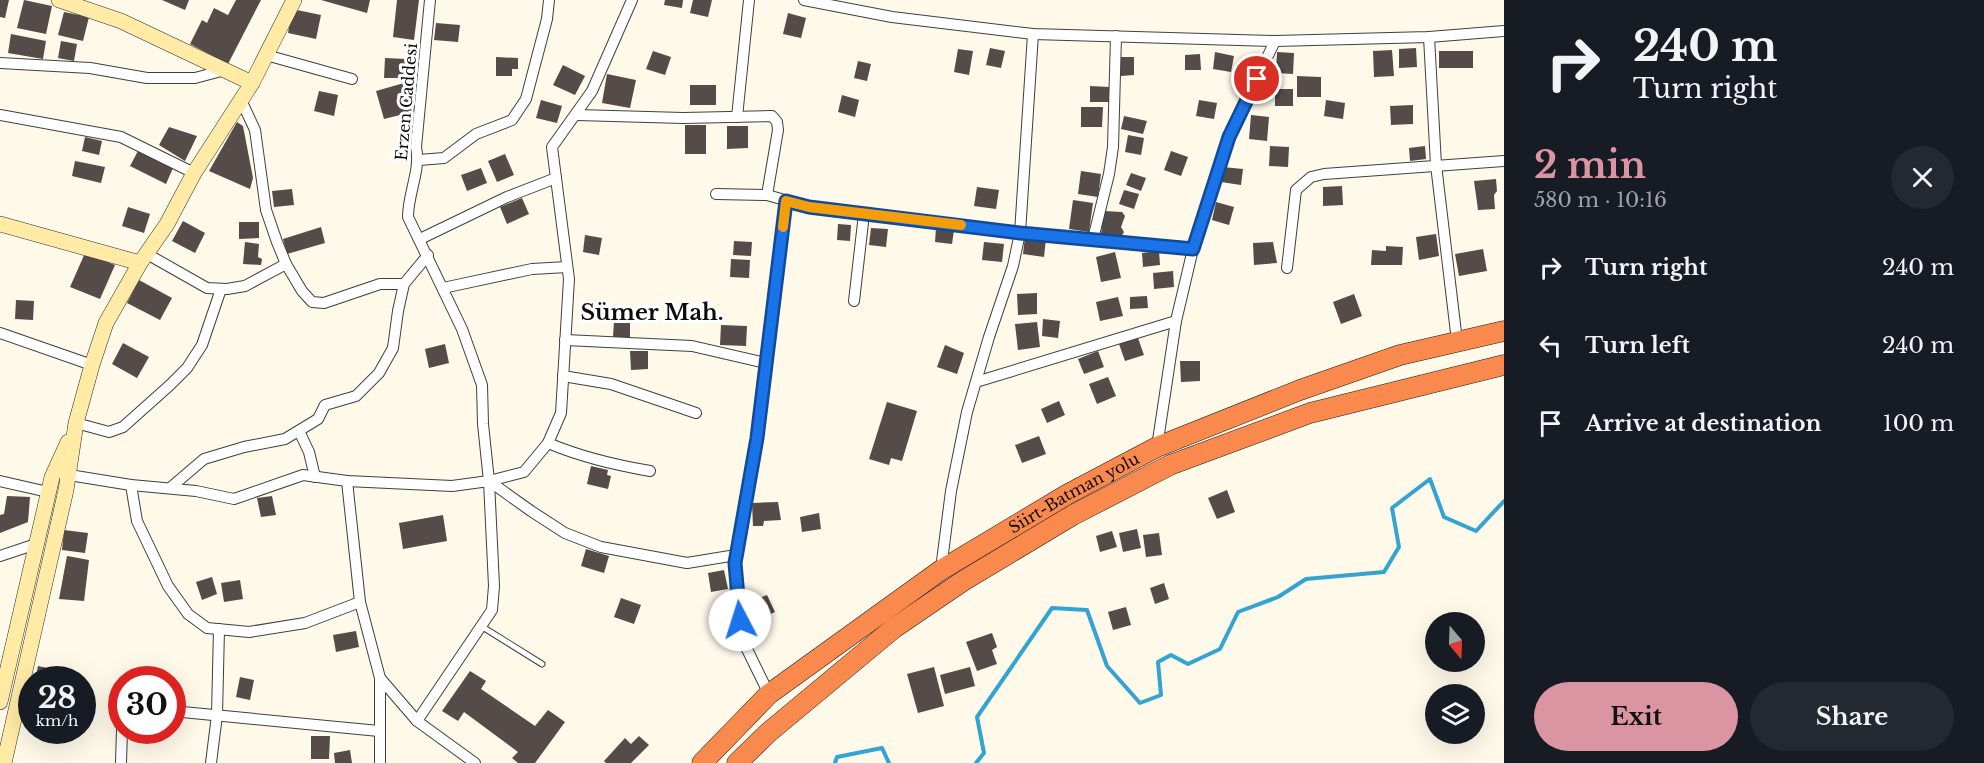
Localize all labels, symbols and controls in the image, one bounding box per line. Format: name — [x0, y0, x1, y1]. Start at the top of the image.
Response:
text: 240 m — [1633, 20, 1778, 72]
icon: right — [1534, 24, 1612, 102]
street label: Erzen Caddesi — [391, 42, 421, 162]
pin — [1231, 53, 1282, 104]
icon: arrive — [1240, 62, 1273, 95]
text: Turn right — [1633, 72, 1777, 105]
text: 2 min — [1534, 143, 1646, 188]
button: close — [1891, 146, 1954, 209]
text: 580 m · 10:16 — [1534, 188, 1667, 212]
icon: right — [1534, 251, 1567, 284]
text: Turn right — [1585, 254, 1707, 281]
text: 240 m — [1882, 254, 1954, 281]
district label: Sümer Mah. — [581, 299, 723, 326]
icon: left — [1534, 329, 1567, 362]
text: Turn left — [1585, 332, 1690, 359]
text: 240 m — [1882, 332, 1954, 359]
icon: arrive — [1534, 407, 1567, 440]
text: Arrive at destination — [1585, 410, 1822, 437]
text: 100 m — [1883, 410, 1954, 437]
street label: Siirt-Batman yolu — [1005, 448, 1143, 537]
position arrow — [708, 588, 772, 652]
north arrow — [1425, 612, 1485, 672]
map controls — [1425, 612, 1485, 744]
speed limit sign: 30 — [108, 666, 186, 744]
text: 28 — [38, 679, 76, 716]
button: Exit — [1534, 682, 1738, 751]
button: Share — [1750, 682, 1954, 751]
button: layers — [1425, 684, 1485, 744]
text: km/h — [36, 711, 78, 730]

